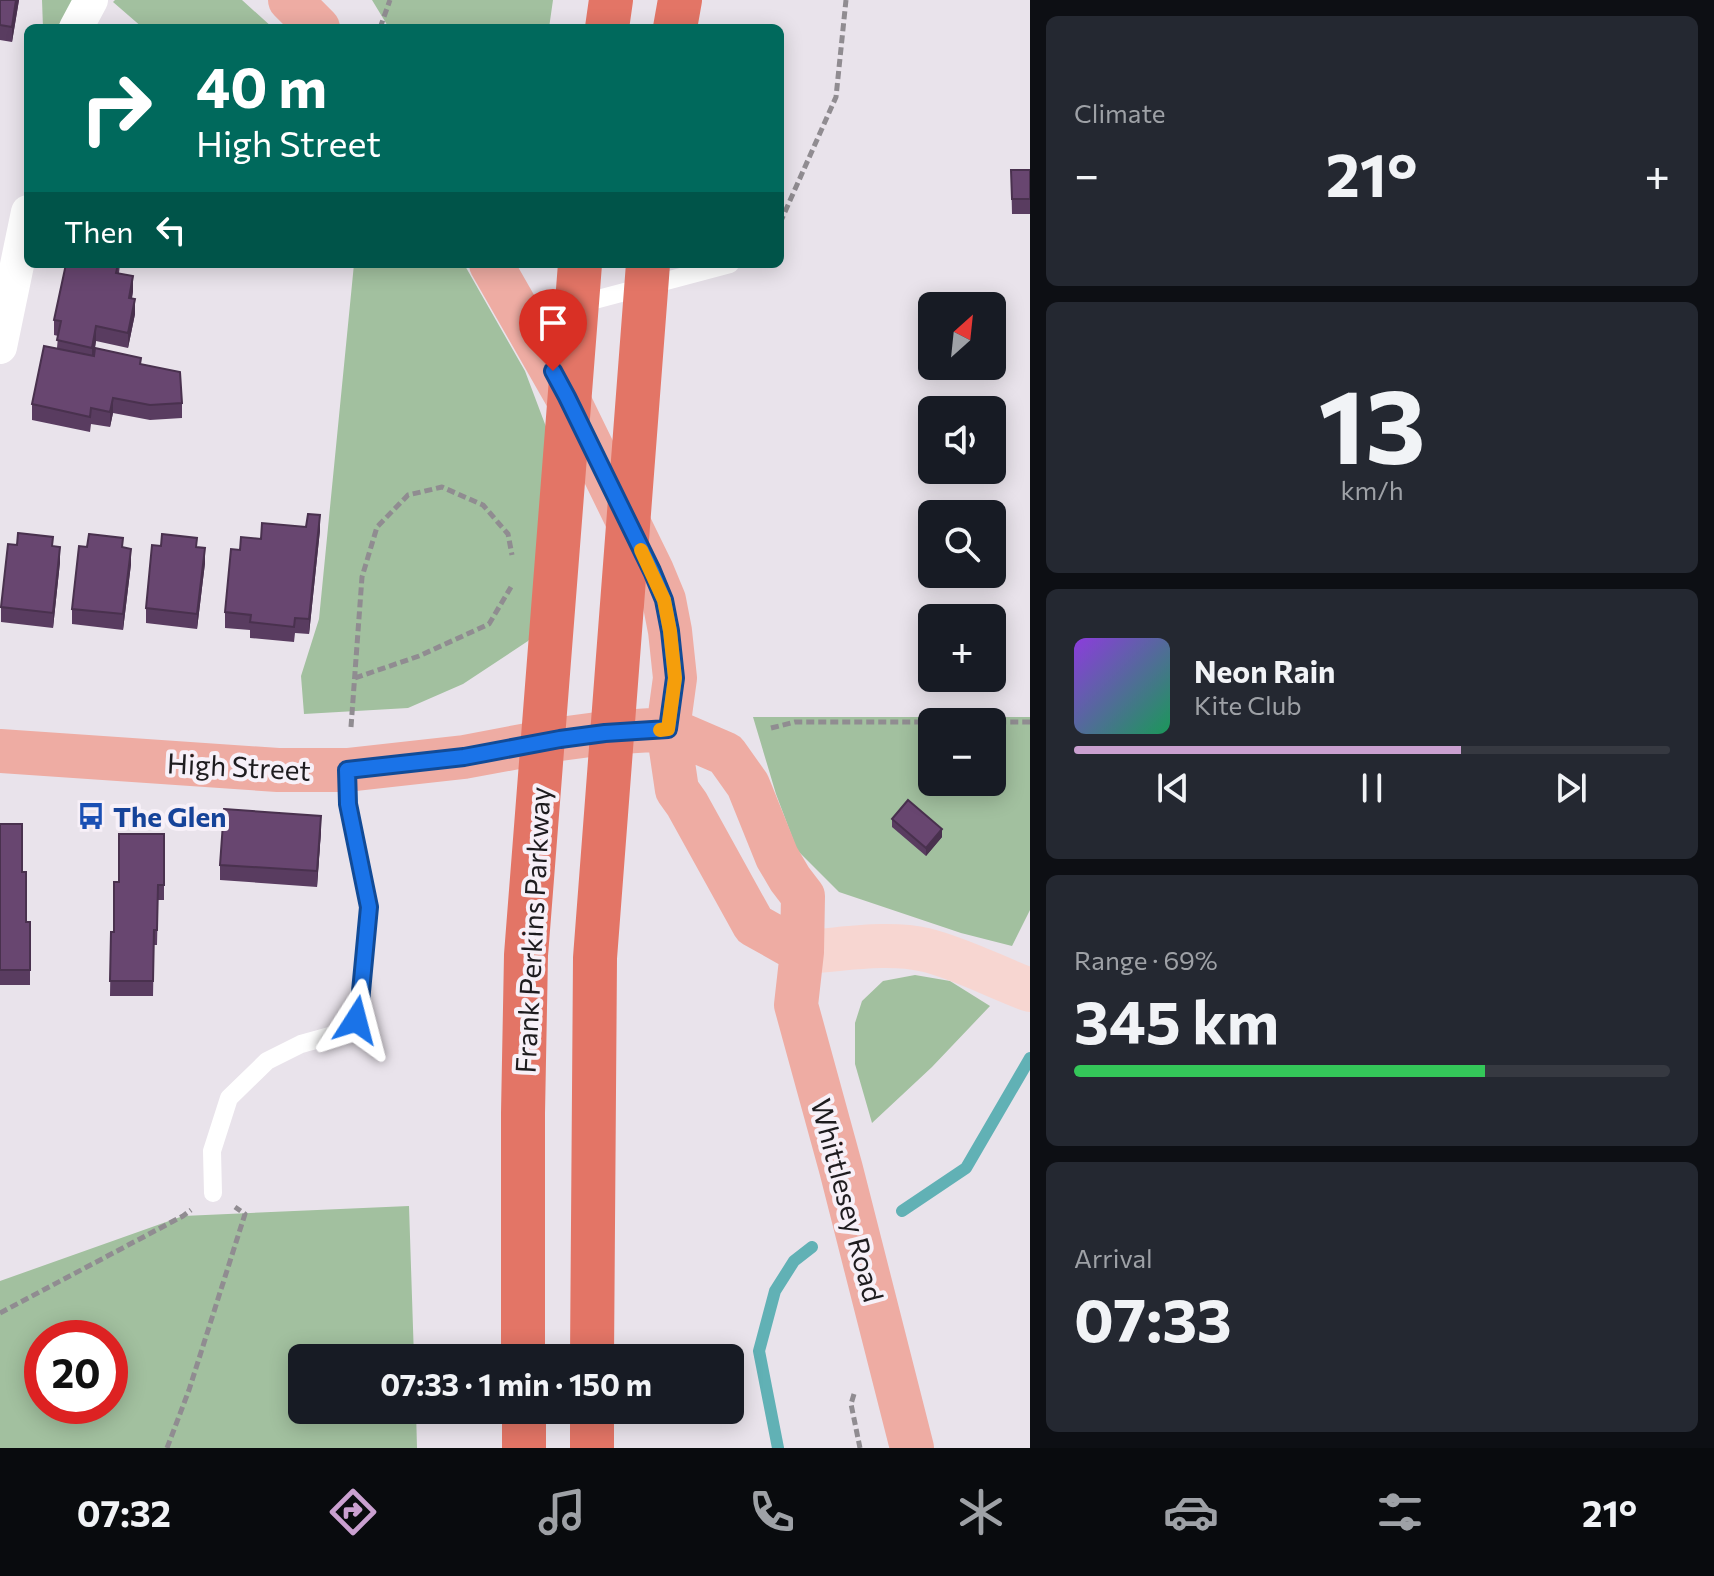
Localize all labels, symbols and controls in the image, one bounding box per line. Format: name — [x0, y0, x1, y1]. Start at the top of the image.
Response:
text: 40 m — [196, 51, 327, 120]
icon: right — [64, 56, 168, 160]
text: Climate — [1074, 97, 1166, 128]
text: High Street — [196, 120, 381, 164]
text: 21° — [1326, 136, 1418, 209]
text: − — [1074, 146, 1099, 200]
text: + — [1644, 146, 1670, 200]
icon: left — [149, 208, 193, 252]
text: Then — [64, 212, 133, 249]
pin — [519, 289, 587, 371]
north arrow — [918, 292, 1006, 380]
map controls — [918, 292, 1006, 796]
icon: arrive — [531, 301, 575, 345]
text: 13 — [1318, 358, 1426, 485]
button: sound — [918, 396, 1006, 484]
text: km/h — [1340, 474, 1404, 505]
button: search — [918, 500, 1006, 588]
button: + — [918, 604, 1006, 692]
text: Neon Rain — [1194, 652, 1335, 689]
text: Kite Club — [1194, 689, 1302, 720]
button: − — [918, 708, 1006, 796]
street label: High Street — [166, 745, 312, 787]
icon: previous — [1151, 766, 1195, 810]
icon: pause — [1350, 766, 1394, 810]
icon: next — [1549, 766, 1593, 810]
street label: Frank Perkins Parkway — [508, 786, 556, 1074]
place label: The Glen — [113, 799, 226, 833]
bus stop icon: The Glen — [76, 801, 106, 831]
text: Range · 69% — [1074, 944, 1218, 975]
position arrow — [314, 978, 398, 1062]
text: 345 km — [1074, 983, 1279, 1056]
street label: Whittlesey Road — [805, 1095, 891, 1305]
text: Arrival — [1074, 1242, 1153, 1273]
text: 07:33 — [1074, 1281, 1232, 1354]
speed limit sign: 20 — [24, 1320, 128, 1424]
text: 07:33 · 1 min · 150 m — [380, 1365, 652, 1402]
icon: directions — [325, 1484, 381, 1540]
icon: music — [534, 1484, 590, 1540]
icon: phone — [744, 1484, 800, 1540]
icon: climate — [953, 1484, 1009, 1540]
icon: car — [1163, 1484, 1219, 1540]
icon: filters — [1372, 1484, 1428, 1540]
text: 07:32 — [77, 1490, 171, 1534]
text: 21° — [1582, 1490, 1637, 1534]

